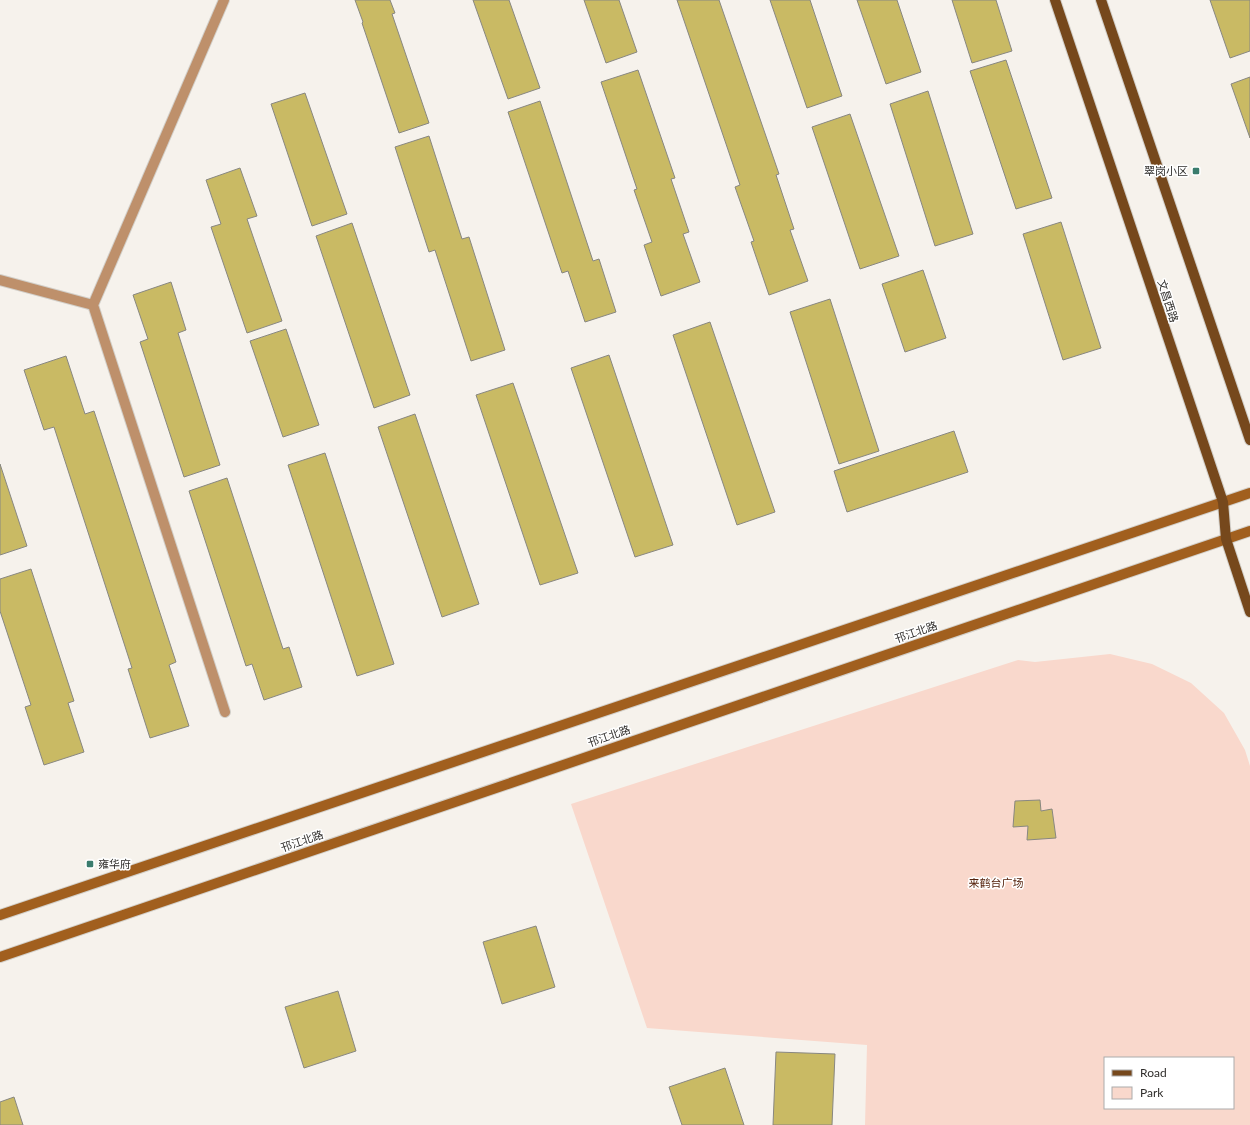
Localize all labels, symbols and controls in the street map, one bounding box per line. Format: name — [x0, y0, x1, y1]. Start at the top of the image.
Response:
place label: 翠岗小区 — [1144, 164, 1188, 177]
marker: 翠岗小区 — [1191, 166, 1201, 176]
street label: 文昌西路 — [1155, 278, 1181, 324]
street label: 邗江北路 — [893, 618, 939, 645]
street label: 邗江北路 — [586, 722, 632, 749]
street label: 邗江北路 — [279, 827, 325, 854]
place label: 雍华府 — [98, 857, 131, 870]
marker: 雍华府 — [85, 859, 95, 869]
park label: 来鹤台广场 — [969, 876, 1024, 889]
legend — [1104, 1057, 1234, 1109]
text: Road — [1140, 1065, 1167, 1080]
text: Park — [1140, 1085, 1164, 1100]

